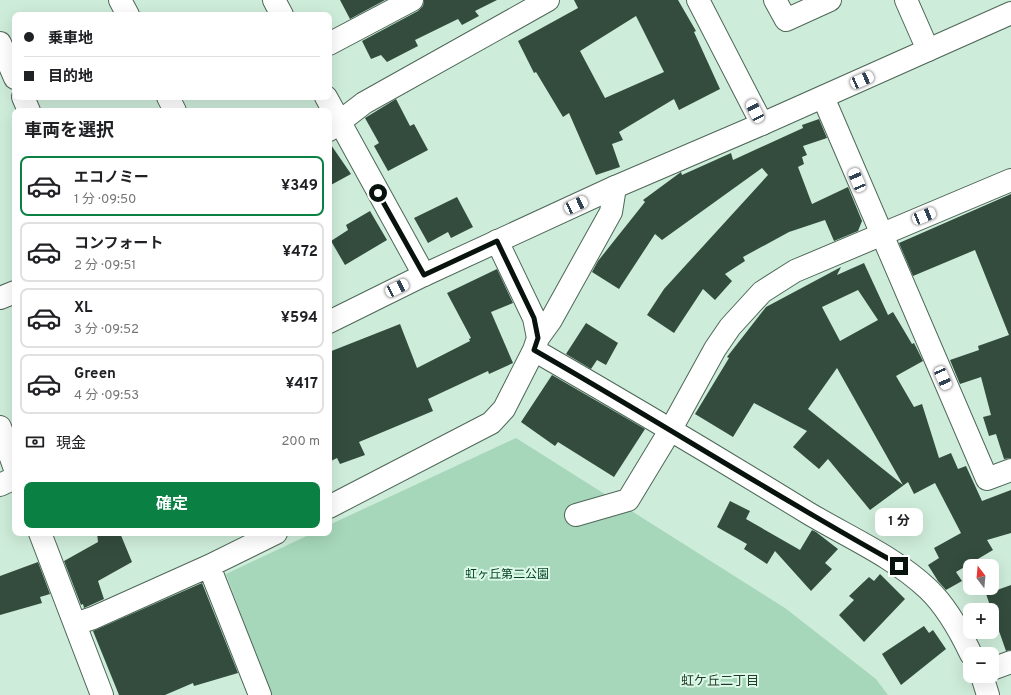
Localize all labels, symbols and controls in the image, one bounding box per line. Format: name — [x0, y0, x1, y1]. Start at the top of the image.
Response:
text: 乗車地 — [48, 30, 93, 49]
text: 目的地 — [48, 68, 93, 87]
car — [849, 70, 875, 90]
car — [744, 98, 766, 124]
text: 車両を選択 — [24, 120, 114, 143]
car — [847, 167, 867, 193]
icon: car — [26, 168, 62, 204]
text: エコノミー — [74, 169, 149, 188]
text: ¥349 — [281, 177, 318, 196]
route start — [369, 184, 387, 202]
text: 1 分 · 09:50 — [74, 192, 136, 208]
car — [563, 194, 589, 216]
car — [911, 206, 937, 226]
icon: car — [26, 234, 62, 270]
text: コンフォート — [74, 235, 164, 254]
text: ¥472 — [282, 243, 318, 262]
text: 2 分 · 09:51 — [74, 258, 136, 274]
car — [384, 277, 410, 299]
text: XL — [74, 299, 92, 318]
icon: car — [26, 300, 62, 336]
text: ¥594 — [281, 309, 318, 328]
text: 3 分 · 09:52 — [74, 322, 139, 338]
text: Green — [74, 365, 116, 384]
car — [933, 365, 953, 391]
icon: car — [26, 366, 62, 402]
text: ¥417 — [285, 375, 318, 394]
text: 4 分 · 09:53 — [74, 388, 139, 404]
icon: cash — [24, 431, 46, 453]
text: 200 m — [281, 434, 320, 450]
text: 現金 — [56, 435, 86, 454]
button: 確定 — [24, 482, 320, 528]
callout: 1 分 — [875, 508, 923, 536]
text: 1 分 — [888, 514, 910, 530]
route end — [890, 557, 908, 575]
north arrow — [963, 559, 999, 595]
map controls — [963, 559, 999, 683]
park label: 虹ヶ丘第二公園 — [465, 567, 549, 583]
button: + — [963, 603, 999, 639]
button: − — [963, 647, 999, 683]
district label: 虹ケ丘二丁目 — [681, 674, 759, 690]

